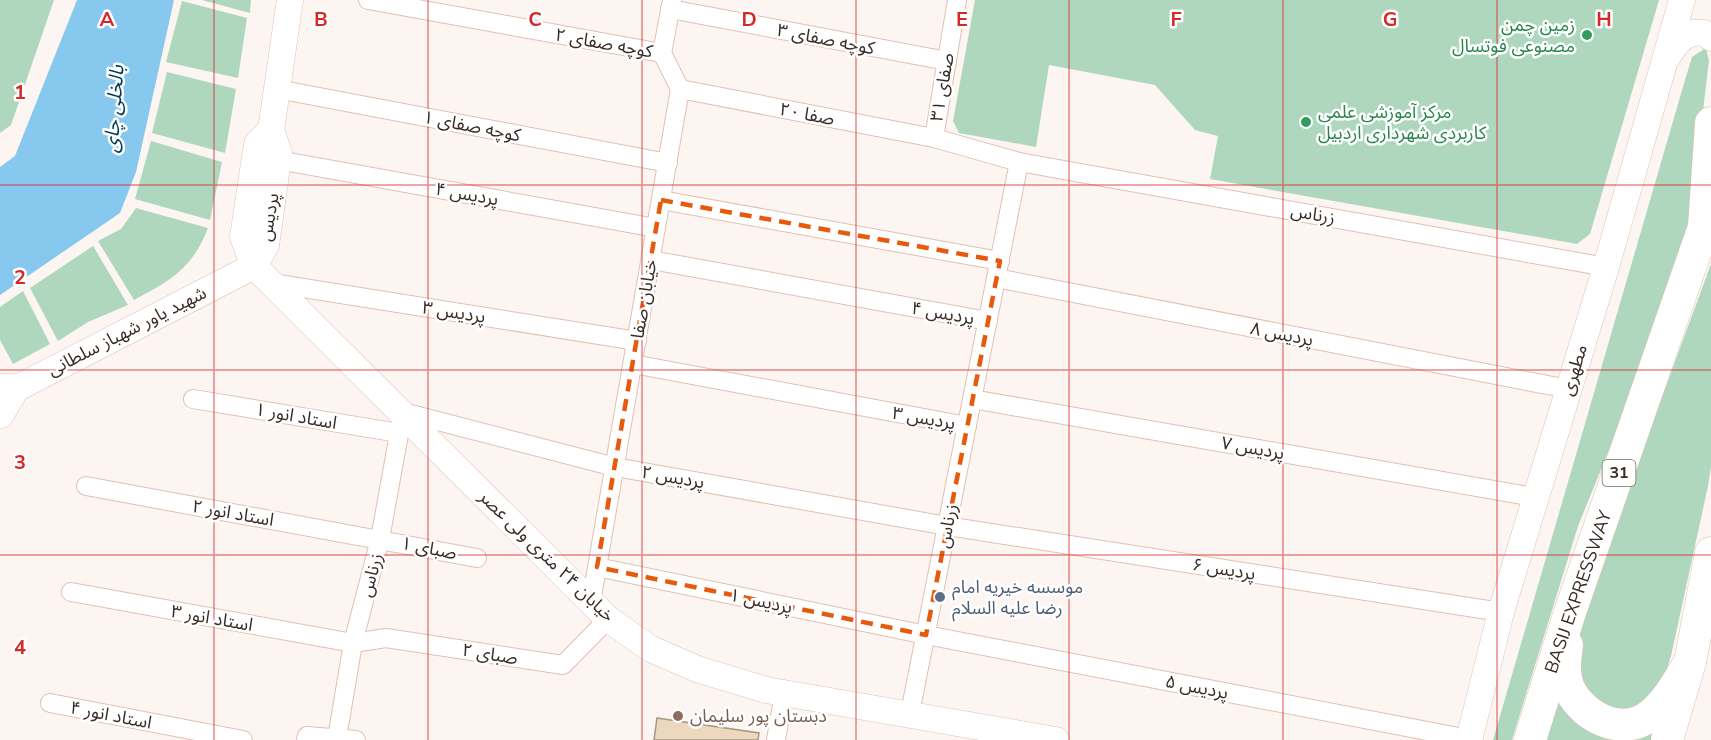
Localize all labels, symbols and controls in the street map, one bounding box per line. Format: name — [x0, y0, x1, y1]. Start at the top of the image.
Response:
text: A — [100, 6, 115, 33]
text: B — [314, 6, 328, 33]
text: C — [528, 6, 542, 33]
text: D — [741, 6, 757, 33]
text: E — [956, 6, 968, 33]
text: F — [1170, 6, 1182, 33]
text: G — [1383, 6, 1397, 33]
text: H — [1596, 6, 1612, 33]
place label: زمین چمن مصنوعی فوتسال — [1452, 13, 1575, 58]
street label: کوچه صفای ۳ — [775, 18, 877, 60]
street label: کوچه صفای ۲ — [553, 23, 655, 64]
marker: زمین چمن مصنوعی فوتسال — [1580, 28, 1594, 42]
street label: صفای ۳۱ — [924, 51, 960, 123]
water label: بالخلی چای — [97, 64, 131, 154]
text: 1 — [14, 79, 26, 106]
street label: صفا ۲۰ — [777, 97, 837, 131]
place label: مرکز آموزشی علمی کاربردی شهرداری اردبیل — [1318, 100, 1487, 145]
street label: کوچه صفای ۱ — [421, 105, 523, 147]
marker: مرکز آموزشی علمی کاربردی شهرداری اردبیل — [1299, 115, 1313, 129]
street label: پردیس ۴ — [434, 177, 500, 211]
street label: پردیس — [253, 191, 285, 243]
street label: زرناس — [1289, 198, 1337, 230]
street label: خیابان صفا — [625, 258, 663, 340]
text: 2 — [14, 264, 26, 291]
street label: شهید یاور شهباز سلطانی — [43, 280, 211, 382]
street label: پردیس ۳ — [421, 295, 487, 329]
street label: پردیس ۴ — [910, 296, 976, 330]
street label: پردیس ۸ — [1248, 316, 1316, 352]
street label: مطهری — [1555, 342, 1593, 398]
street label: استاد انور ۱ — [253, 397, 339, 435]
street label: پردیس ۳ — [891, 401, 957, 435]
street label: پردیس ۷ — [1220, 431, 1286, 465]
text: 3 — [14, 449, 26, 476]
street label: پردیس ۲ — [640, 460, 706, 494]
road number: 31 — [1602, 460, 1636, 486]
street label: خیابان ۲۴ متری ولی عصر — [473, 484, 620, 627]
street label: استاد انور ۲ — [190, 494, 276, 532]
street label: زرناس — [931, 502, 963, 550]
street label: BASIJ EXPRESSWAY — [1539, 507, 1617, 676]
street label: صبای ۱ — [399, 531, 459, 565]
street label: زرناس — [354, 550, 388, 600]
street label: پردیس ۶ — [1191, 552, 1257, 586]
place label: موسسه خیریه امام رضا علیه السلام — [952, 575, 1083, 622]
street label: پردیس ۱ — [727, 583, 795, 619]
marker: موسسه خیریه امام رضا علیه السلام — [933, 590, 947, 604]
street label: استاد انور ۳ — [169, 599, 255, 637]
text: 4 — [14, 634, 26, 661]
street label: صبای ۲ — [460, 638, 520, 670]
street label: پردیس ۵ — [1163, 669, 1231, 705]
street label: استاد انور ۴ — [68, 695, 154, 735]
place label: دبستان پور سلیمان — [690, 704, 827, 728]
marker: دبستان پور سلیمان — [671, 709, 685, 723]

